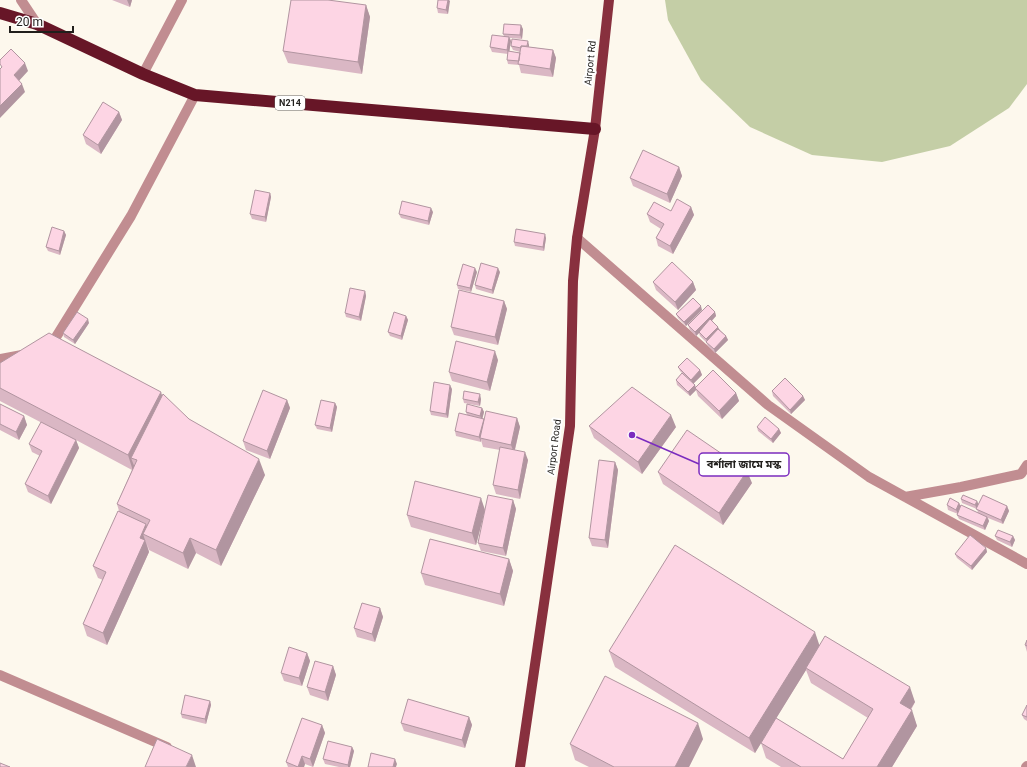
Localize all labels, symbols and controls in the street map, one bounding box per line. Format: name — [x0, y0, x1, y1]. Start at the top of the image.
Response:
scale bar — [10, 8, 73, 34]
text: 20 m — [16, 15, 43, 29]
street label: Airport Rd — [582, 40, 598, 86]
road number: N214 — [275, 96, 305, 110]
street label: Airport Road — [545, 419, 563, 475]
callout: বর্শালা জামে মস্ক — [699, 453, 789, 476]
text: বর্শালা জামে মস্ক — [706, 457, 782, 471]

